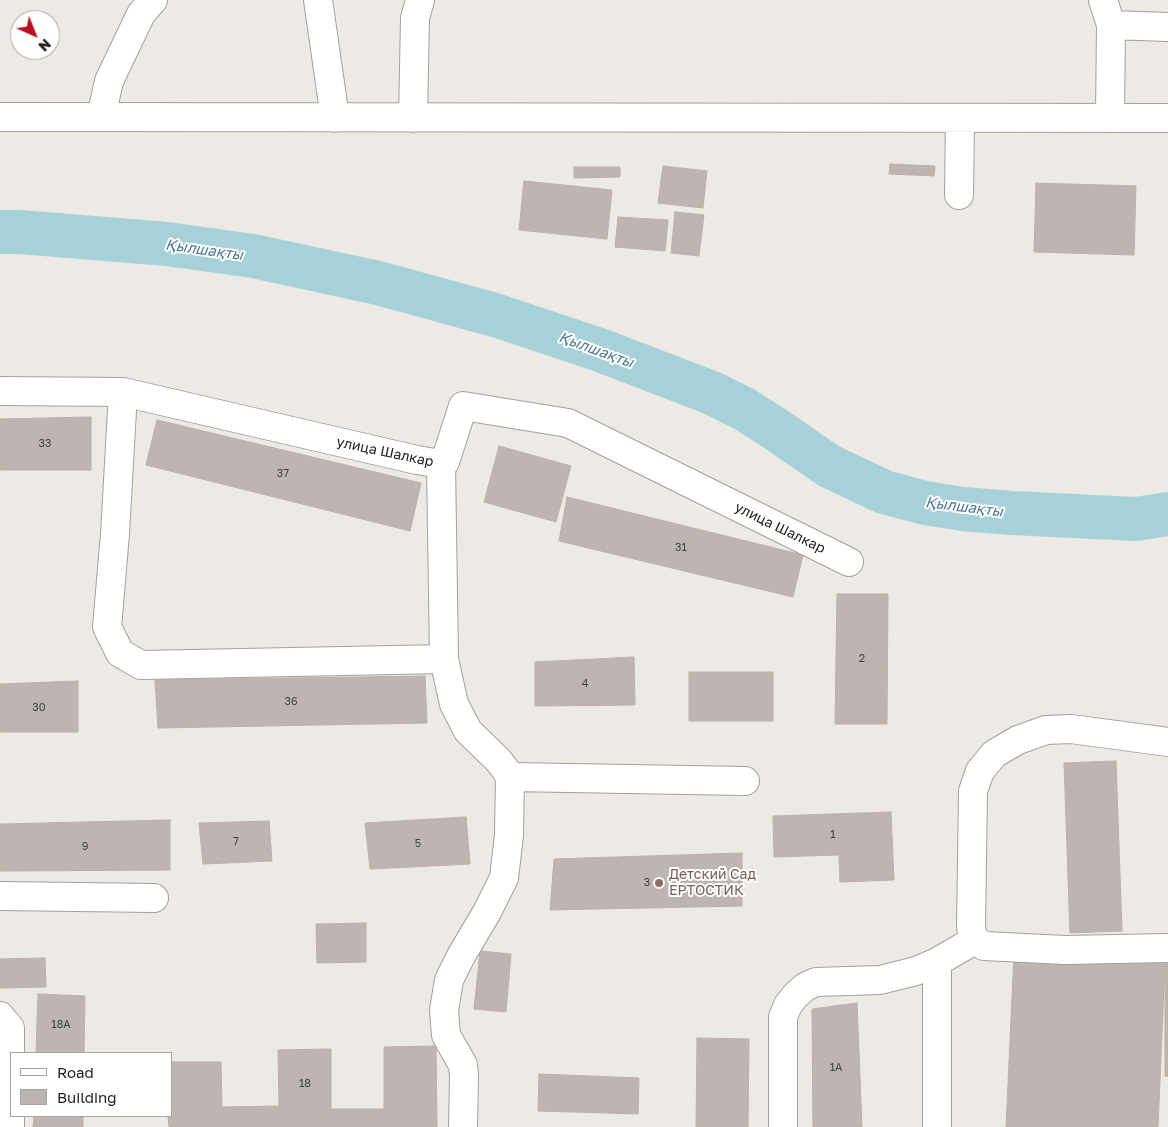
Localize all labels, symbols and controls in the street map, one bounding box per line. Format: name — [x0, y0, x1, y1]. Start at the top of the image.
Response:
north arrow — [10, 10, 60, 60]
text: N — [35, 36, 55, 55]
water label: Қылшақты — [164, 236, 244, 264]
water label: Қылшақты — [556, 328, 636, 372]
street label: улица Шалкар — [335, 434, 435, 470]
house number: 33 — [39, 437, 51, 451]
house number: 37 — [277, 467, 289, 481]
water label: Қылшақты — [924, 493, 1004, 521]
street label: улица Шалкар — [732, 499, 828, 557]
house number: 31 — [675, 541, 687, 555]
house number: 2 — [859, 652, 865, 666]
house number: 4 — [582, 677, 588, 691]
house number: 36 — [284, 695, 298, 709]
house number: 30 — [32, 701, 46, 715]
house number: 1 — [830, 828, 836, 842]
house number: 7 — [233, 835, 239, 849]
house number: 5 — [415, 837, 421, 851]
house number: 9 — [82, 840, 88, 854]
place label: Детский Сад ЕРТОСТИК — [669, 867, 756, 900]
house number: 3 — [644, 876, 650, 890]
marker: Детский Сад ЕРТОСТИК — [653, 877, 665, 889]
house number: 18А — [51, 1018, 71, 1032]
legend — [10, 1052, 172, 1117]
house number: 1А — [830, 1061, 842, 1075]
text: Road — [57, 1063, 94, 1081]
house number: 18 — [299, 1077, 311, 1091]
text: Building — [57, 1088, 117, 1106]

